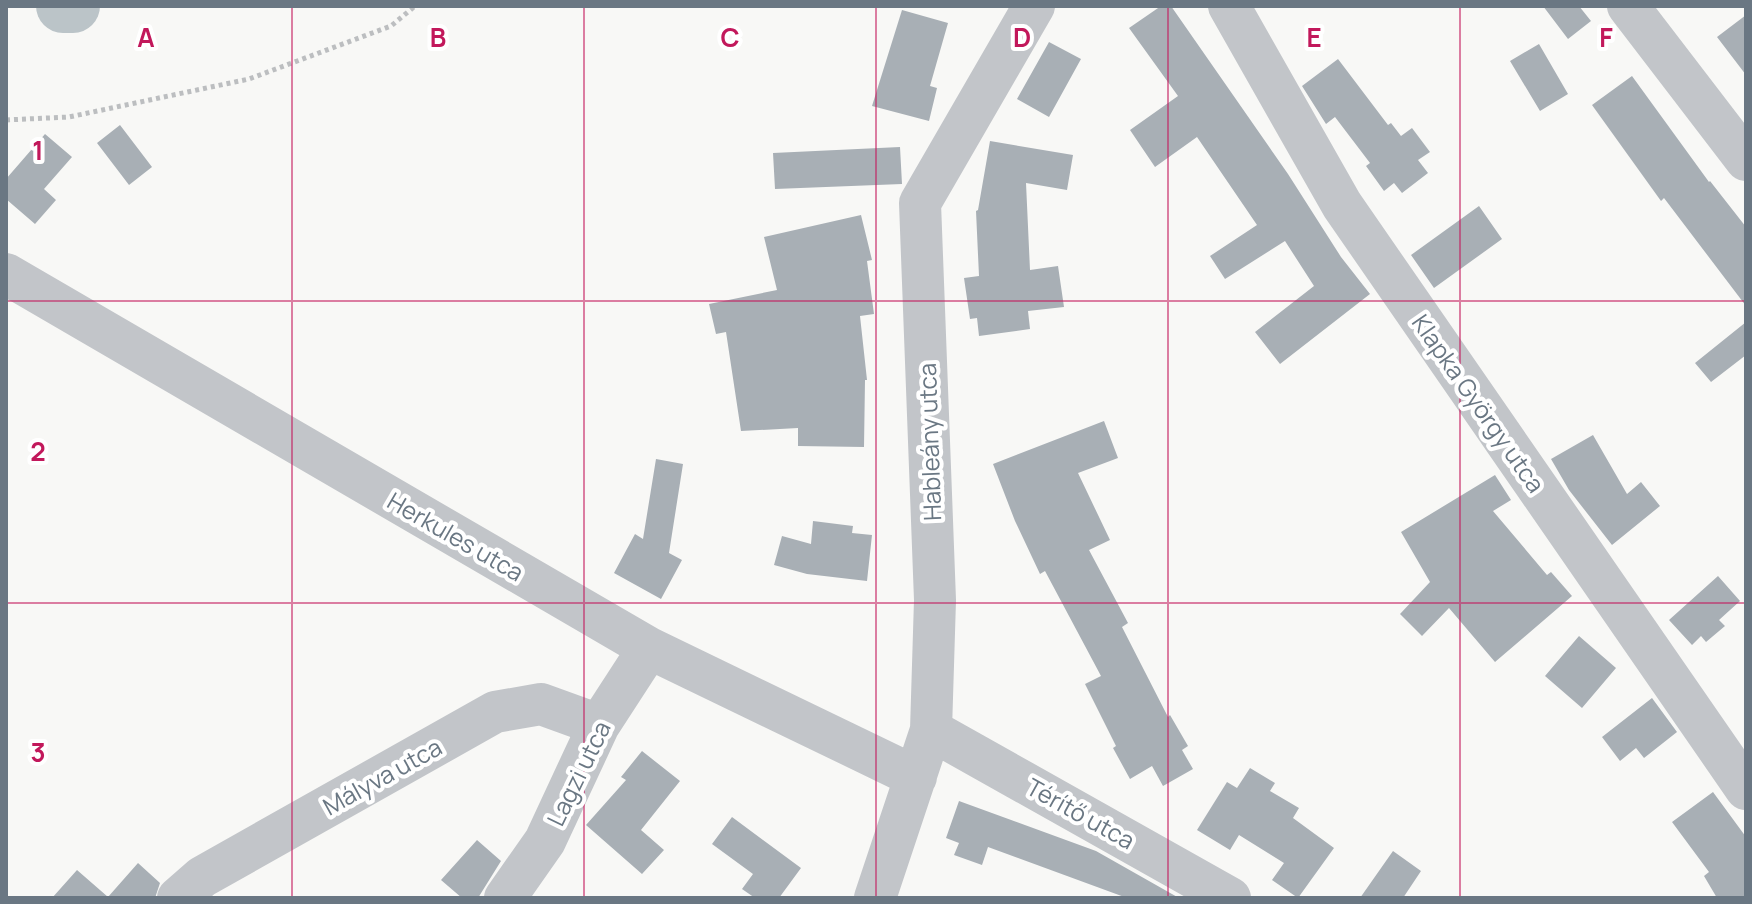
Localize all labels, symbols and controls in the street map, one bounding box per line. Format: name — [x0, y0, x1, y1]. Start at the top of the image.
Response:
text: A — [137, 19, 155, 55]
text: B — [430, 19, 446, 55]
text: C — [720, 19, 740, 55]
text: D — [1013, 19, 1031, 55]
text: E — [1306, 19, 1322, 55]
text: F — [1599, 19, 1613, 55]
text: 1 — [32, 132, 44, 168]
street label: Klapka György utca — [1405, 307, 1553, 499]
street label: Hableány utca — [910, 363, 948, 521]
text: 2 — [30, 433, 46, 469]
street label: Herkules utca — [382, 484, 530, 588]
street label: Lagzi utca — [538, 715, 618, 831]
street label: Mályva utca — [317, 730, 447, 822]
text: 3 — [30, 734, 46, 770]
street label: Térítő utca — [1021, 770, 1141, 856]

